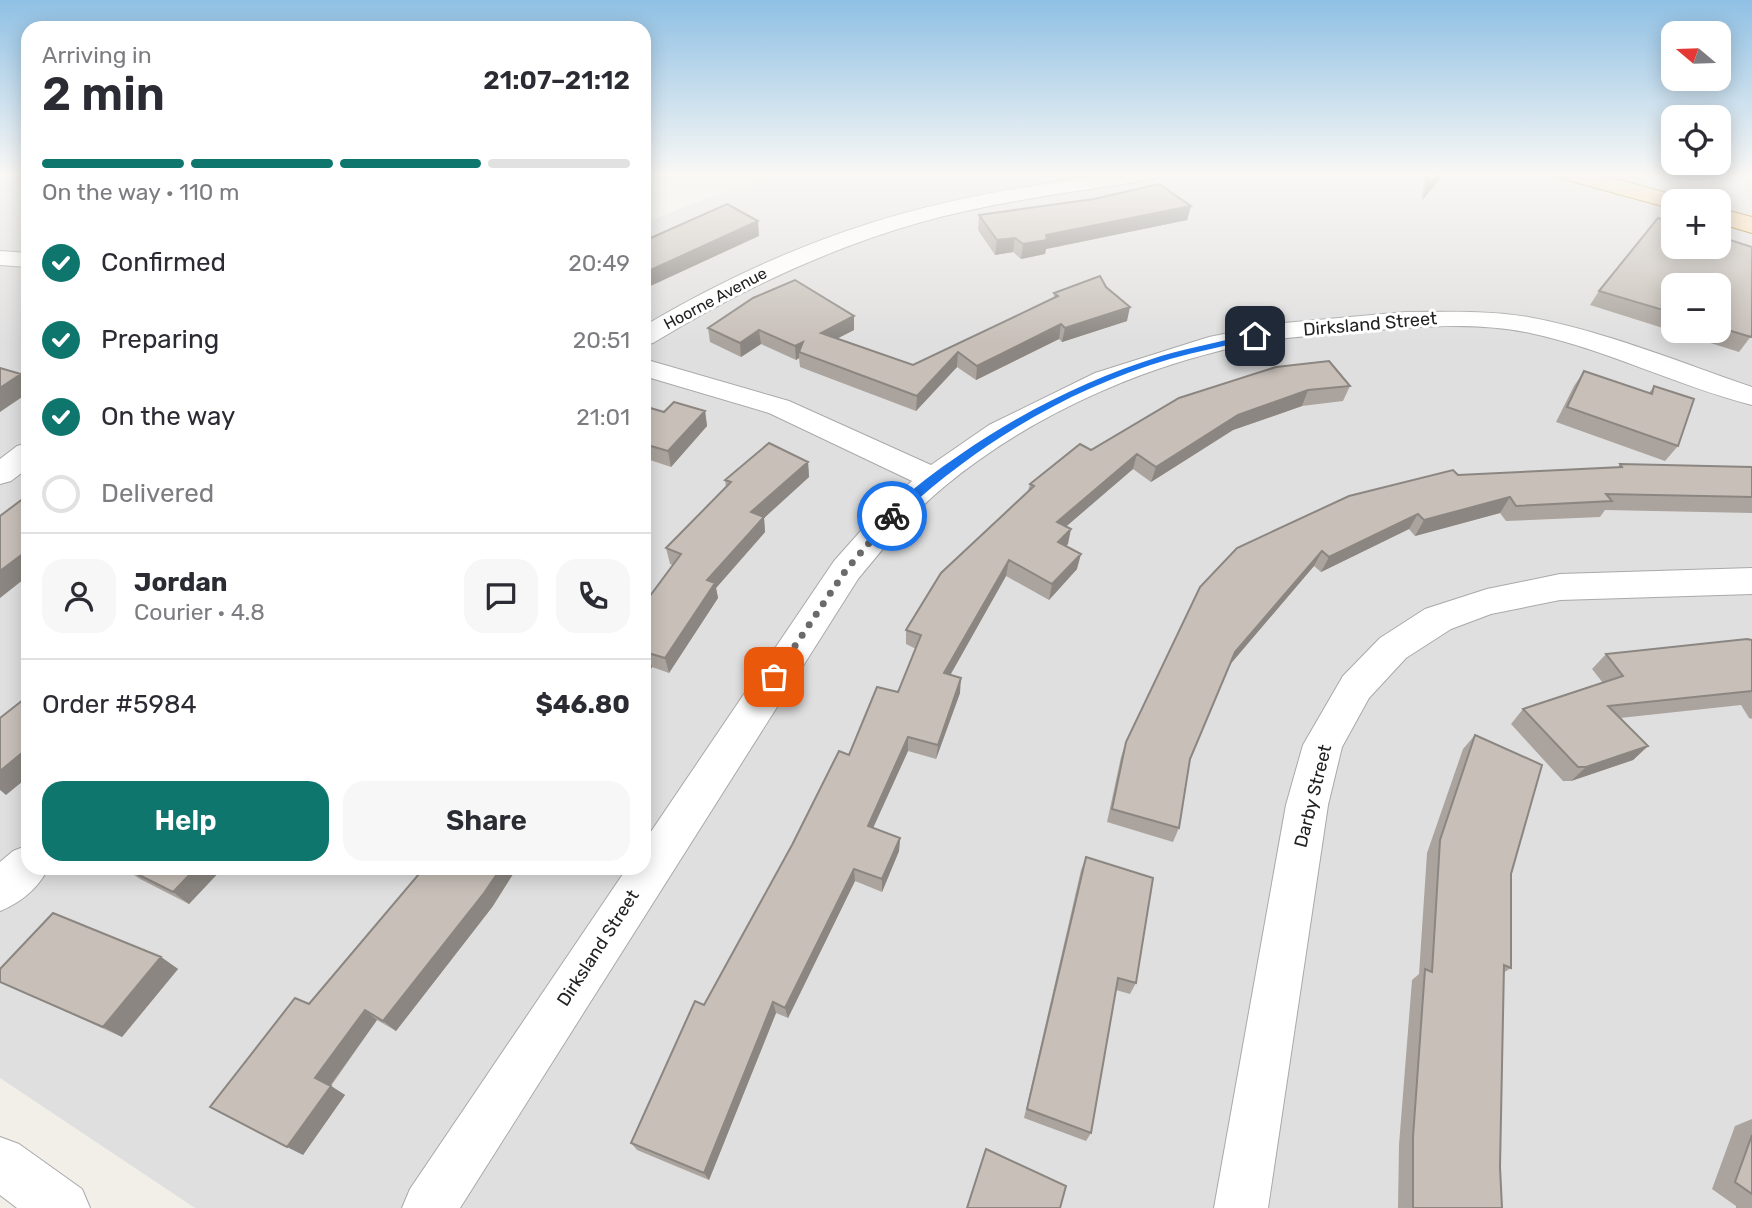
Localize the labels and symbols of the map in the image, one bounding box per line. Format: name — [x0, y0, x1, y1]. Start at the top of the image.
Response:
north arrow — [1661, 21, 1731, 91]
street label: Hoorne Avenue — [660, 263, 770, 334]
pin — [1225, 306, 1285, 366]
street label: Dirksland Street — [1302, 307, 1438, 341]
courier — [857, 481, 927, 551]
pin — [744, 647, 804, 707]
street label: Darby Street — [1290, 742, 1336, 850]
street label: Dirksland Street — [552, 886, 644, 1010]

